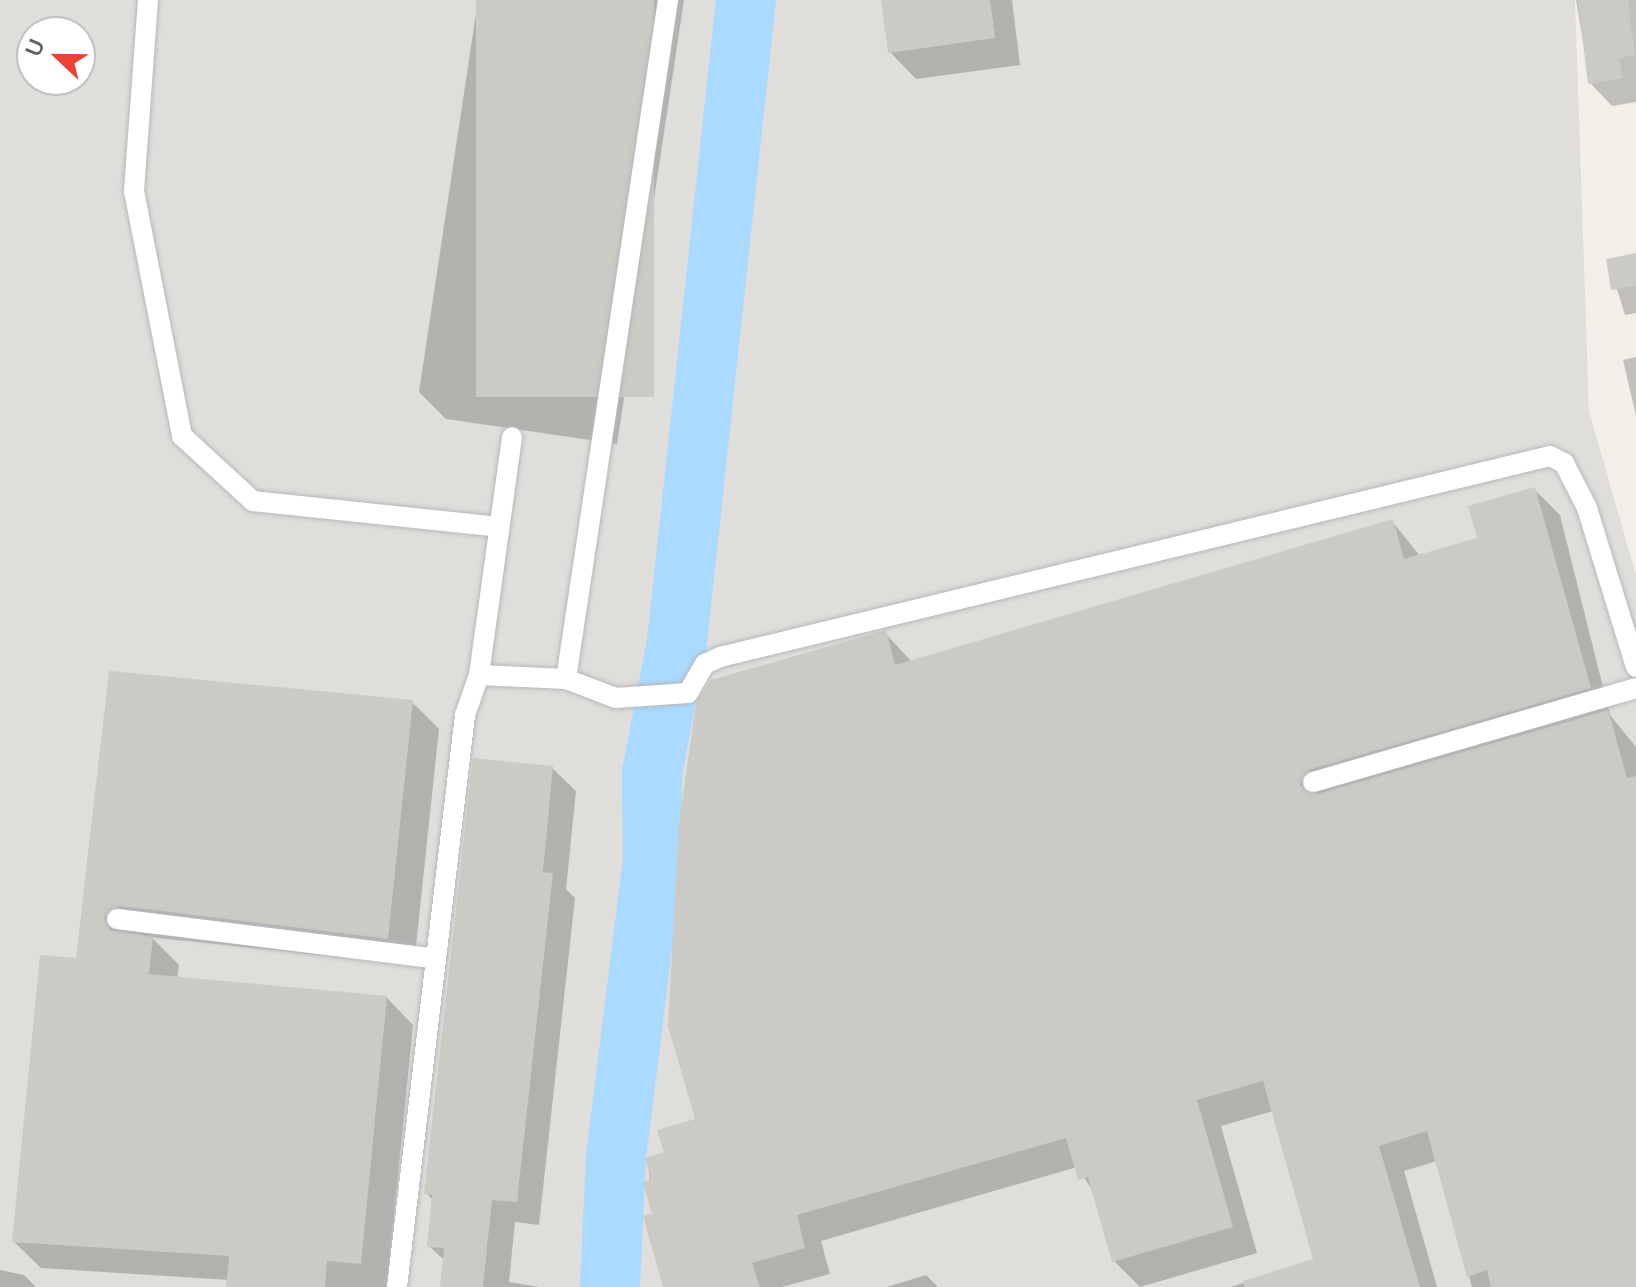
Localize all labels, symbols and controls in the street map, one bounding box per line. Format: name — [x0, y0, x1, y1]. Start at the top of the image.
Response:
north arrow — [16, 16, 96, 96]
text: U — [19, 35, 53, 61]

